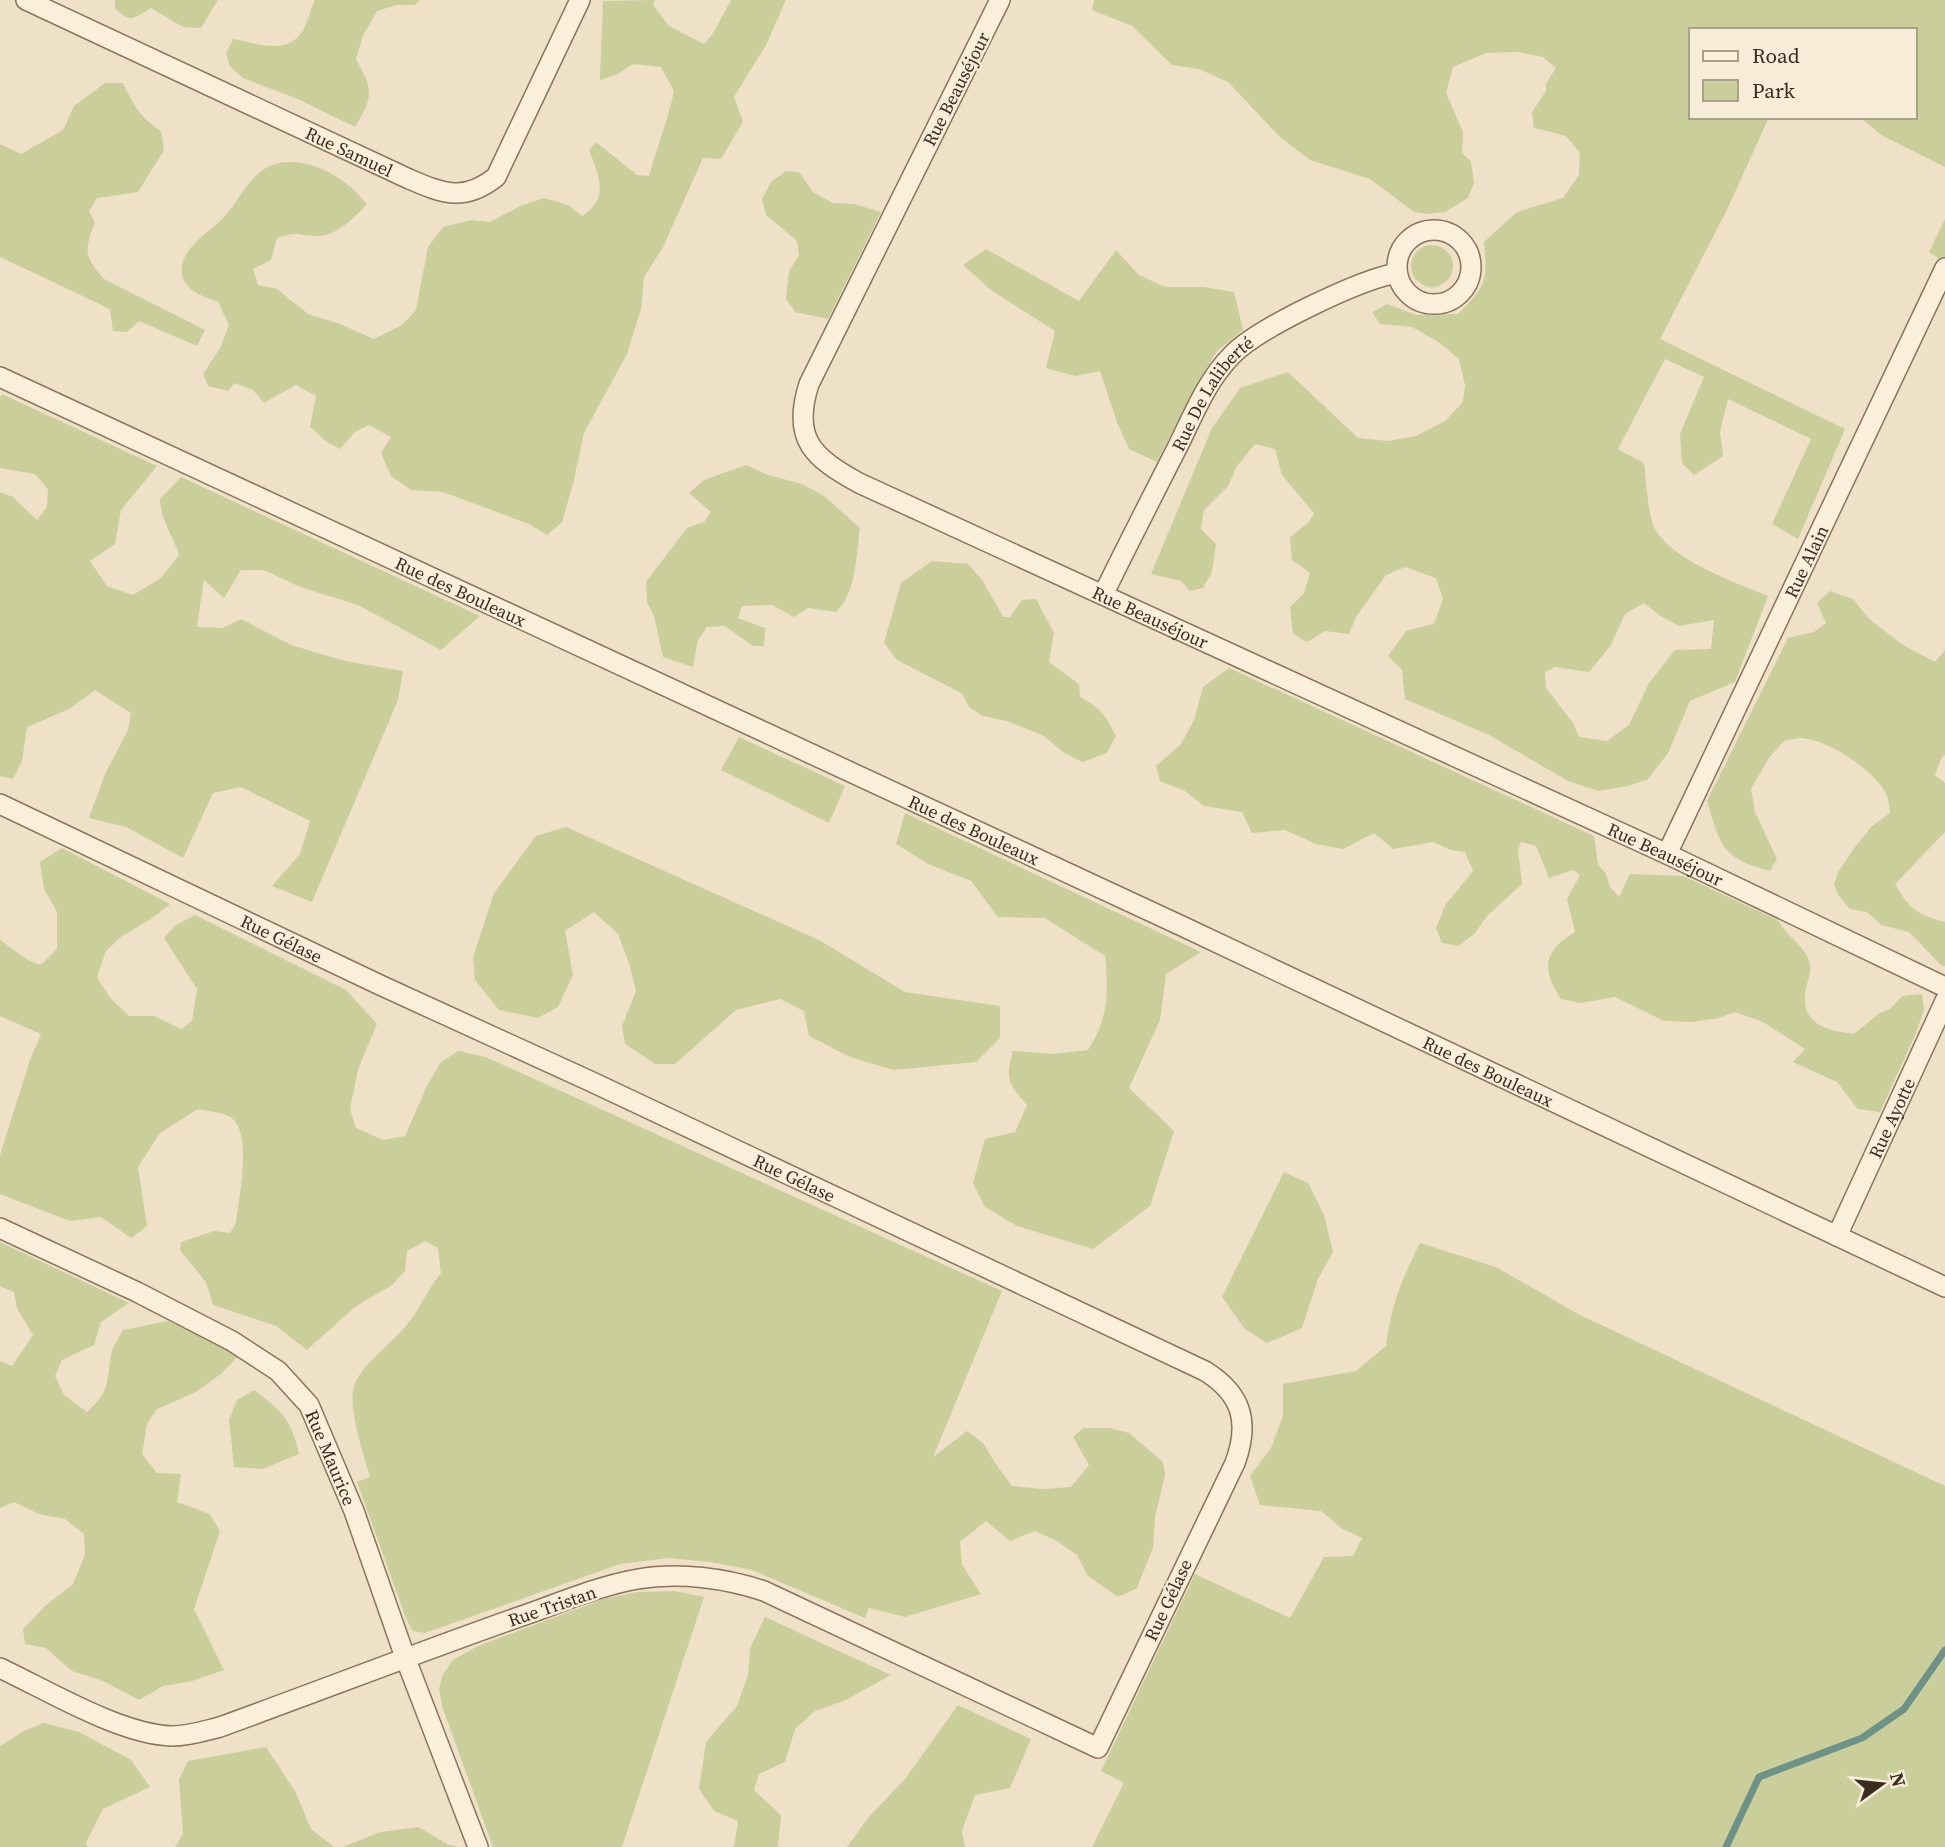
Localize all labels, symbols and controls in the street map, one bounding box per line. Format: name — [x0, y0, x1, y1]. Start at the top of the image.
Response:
street label: Rue Beauséjour — [916, 27, 996, 150]
legend — [1689, 28, 1917, 119]
text: Road — [1752, 41, 1800, 70]
text: Park — [1752, 76, 1796, 105]
street label: Rue Samuel — [301, 120, 397, 182]
street label: Rue De Laliberté — [1165, 330, 1258, 455]
street label: Rue Alain — [1778, 521, 1834, 602]
street label: Rue des Bouleaux — [391, 550, 531, 632]
street label: Rue Beauséjour — [1088, 579, 1213, 654]
street label: Rue des Bouleaux — [905, 788, 1044, 871]
street label: Rue Beauséjour — [1604, 816, 1728, 892]
street label: Rue Gélase — [237, 908, 327, 968]
street label: Rue des Bouleaux — [1419, 1029, 1558, 1113]
street label: Rue Ayotte — [1862, 1074, 1921, 1162]
street label: Rue Gélase — [749, 1147, 840, 1208]
street label: Rue Maurice — [300, 1406, 363, 1509]
street label: Rue Gélase — [1138, 1555, 1198, 1645]
street label: Rue Tristan — [505, 1579, 600, 1633]
north arrow — [1847, 1749, 1917, 1819]
text: N — [1884, 1770, 1913, 1790]

